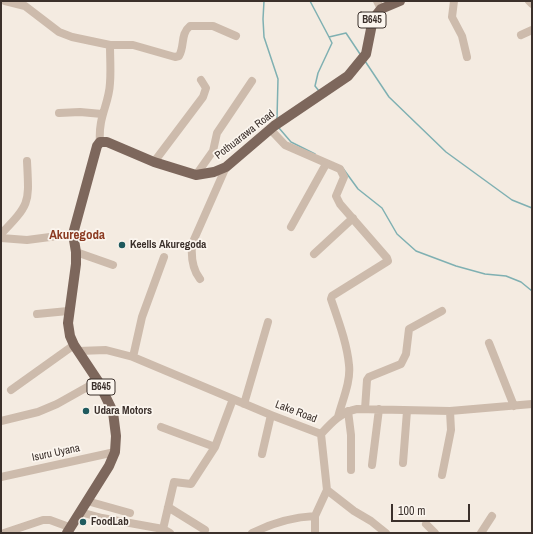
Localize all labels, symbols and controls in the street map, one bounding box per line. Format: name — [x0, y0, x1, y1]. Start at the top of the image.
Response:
road number: B645 — [358, 12, 386, 28]
street label: Pothuarawa Road — [212, 108, 278, 162]
district label: Akuregoda — [49, 228, 105, 244]
place label: Keells Akuregoda — [130, 238, 206, 252]
marker: Keells Akuregoda — [117, 240, 127, 250]
road number: B645 — [87, 379, 115, 395]
street label: Lake Road — [273, 398, 319, 426]
place label: Udara Motors — [94, 404, 152, 418]
marker: Udara Motors — [81, 406, 91, 416]
street label: Isuru Uyana — [31, 441, 81, 465]
scale bar — [393, 496, 472, 522]
text: 100 m — [398, 503, 425, 519]
place label: FoodLab — [91, 515, 129, 529]
marker: FoodLab — [78, 517, 88, 527]

